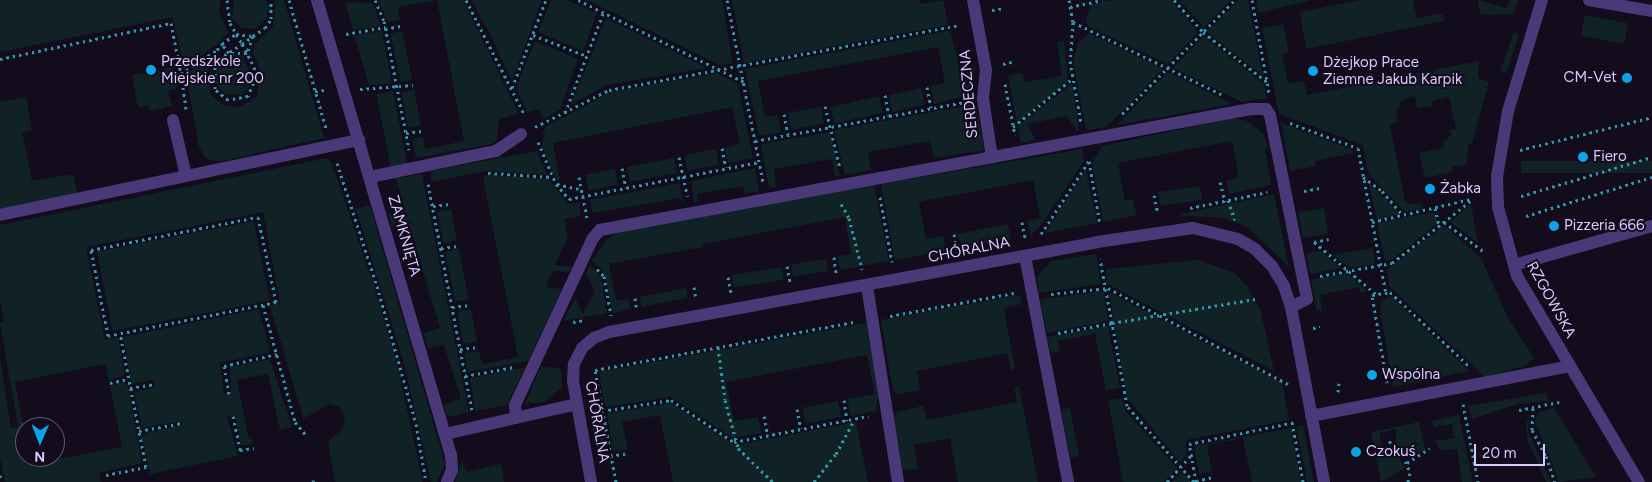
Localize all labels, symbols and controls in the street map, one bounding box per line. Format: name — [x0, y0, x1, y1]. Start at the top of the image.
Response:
street label: SERDECZNA — [956, 49, 982, 139]
place label: Przedszkole Miejskie nr 200 — [161, 52, 264, 87]
place label: Dżejkop Prace Ziemne Jakub Karpik — [1323, 53, 1462, 88]
marker: Przedszkole Miejskie nr 200 — [145, 64, 157, 76]
marker: Dżejkop Prace Ziemne Jakub Karpik — [1307, 65, 1319, 77]
place label: CM-Vet — [1564, 69, 1617, 87]
marker: CM-Vet — [1621, 72, 1633, 84]
place label: Fiero — [1593, 148, 1627, 166]
marker: Fiero — [1577, 151, 1589, 163]
place label: Żabka — [1440, 180, 1481, 198]
marker: Żabka — [1424, 183, 1436, 195]
street label: ZAMKNIĘTA — [384, 193, 424, 279]
place label: Pizzeria 666 — [1564, 217, 1644, 235]
marker: Pizzeria 666 — [1548, 220, 1560, 232]
street label: CHÓRALNA — [927, 233, 1011, 267]
street label: RZGOWSKA — [1523, 259, 1579, 341]
place label: Wspólna — [1382, 366, 1440, 384]
marker: Wspólna — [1366, 369, 1378, 381]
street label: CHÓRALNA — [581, 380, 613, 464]
north arrow — [15, 417, 65, 467]
scale bar — [1477, 434, 1548, 466]
place label: Czokuś — [1366, 443, 1416, 461]
text: 20 m — [1482, 444, 1516, 462]
marker: Czokuś — [1350, 446, 1362, 458]
text: N — [34, 448, 45, 465]

